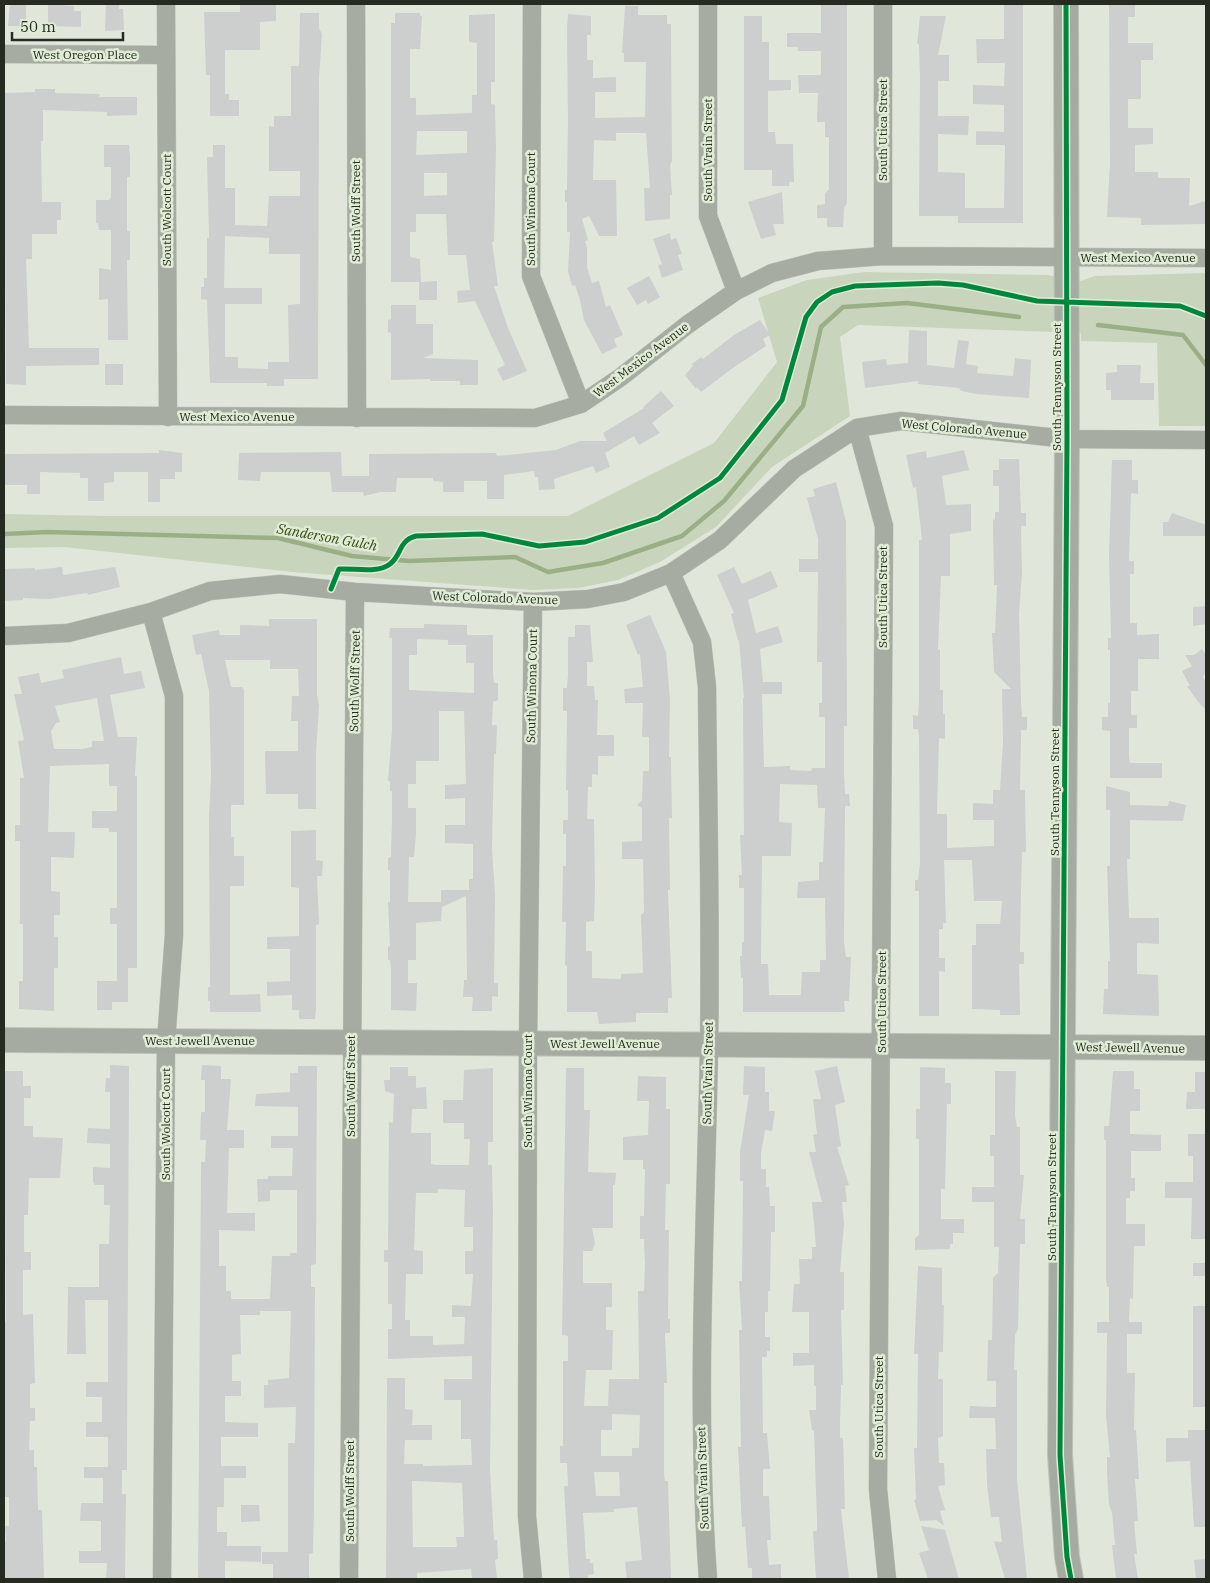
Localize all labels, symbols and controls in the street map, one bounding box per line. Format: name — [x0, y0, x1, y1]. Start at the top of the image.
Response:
scale bar — [12, 10, 124, 42]
text: 50 m — [20, 17, 56, 36]
street label: West Oregon Place — [33, 47, 137, 62]
street label: South Utica Street — [875, 79, 890, 181]
street label: South Vrain Street — [700, 99, 715, 201]
street label: South Winona Court — [523, 152, 538, 266]
street label: South Wolcott Court — [159, 154, 174, 266]
street label: South Wolff Street — [348, 160, 363, 262]
street label: West Mexico Avenue — [1080, 250, 1196, 265]
street label: West Mexico Avenue — [590, 319, 691, 400]
street label: South Tennyson Street — [1049, 323, 1064, 451]
street label: West Mexico Avenue — [179, 409, 295, 424]
street label: West Colorado Avenue — [901, 416, 1027, 441]
water label: Sanderson Gulch — [275, 519, 379, 555]
street label: South Utica Street — [875, 546, 890, 648]
street label: West Colorado Avenue — [432, 588, 558, 607]
street label: South Winona Court — [523, 629, 540, 743]
street label: South Wolff Street — [346, 630, 363, 732]
street label: South Tennyson Street — [1047, 728, 1062, 856]
street label: South Utica Street — [874, 951, 889, 1053]
street label: South Vrain Street — [699, 1021, 716, 1125]
street label: West Jewell Avenue — [145, 1033, 255, 1048]
street label: South Winona Court — [520, 1034, 535, 1148]
street label: South Wolff Street — [343, 1035, 358, 1137]
street label: West Jewell Avenue — [550, 1036, 660, 1051]
street label: West Jewell Avenue — [1075, 1039, 1185, 1056]
street label: South Wolcott Court — [158, 1068, 173, 1180]
street label: South Tennyson Street — [1044, 1133, 1059, 1261]
street label: South Utica Street — [871, 1356, 886, 1458]
street label: South Vrain Street — [693, 1426, 712, 1530]
street label: South Wolff Street — [342, 1440, 357, 1542]

